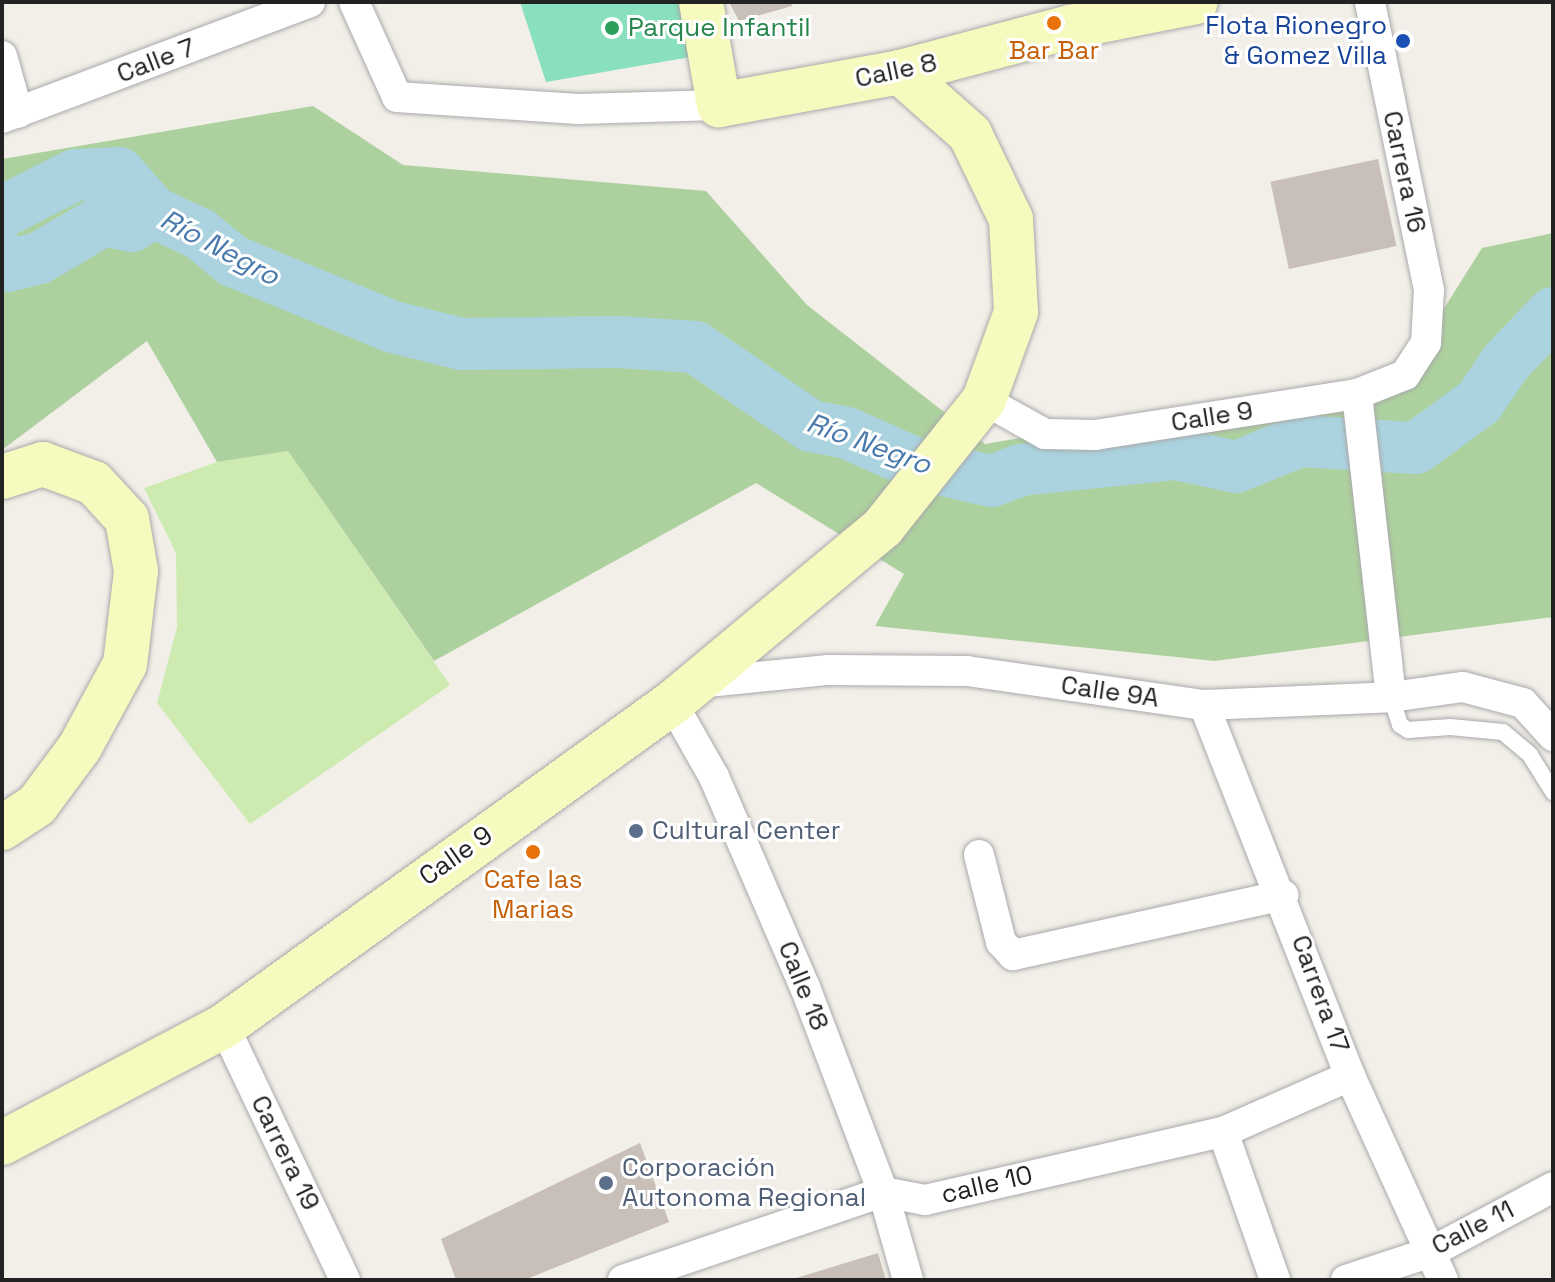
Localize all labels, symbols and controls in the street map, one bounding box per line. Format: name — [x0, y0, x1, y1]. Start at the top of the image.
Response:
place label: Flota Rionegro & Gomez Villa — [1205, 10, 1387, 72]
place label: Parque Infantil — [628, 12, 811, 44]
marker: Bar Bar — [1045, 14, 1063, 32]
marker: Parque Infantil — [603, 19, 621, 37]
street label: Calle 7 — [113, 32, 199, 90]
marker: Flota Rionegro & Gomez Villa — [1394, 32, 1412, 50]
place label: Bar Bar — [1009, 35, 1099, 67]
street label: Calle 8 — [852, 47, 940, 95]
street label: Carrera 16 — [1376, 108, 1432, 236]
water label: Río Negro — [155, 202, 285, 292]
street label: Calle 9 — [1169, 395, 1255, 439]
water label: Río Negro — [802, 405, 936, 481]
street label: Calle 9A — [1059, 670, 1161, 714]
place label: Cultural Center — [652, 815, 841, 847]
street label: Calle 9 — [413, 820, 499, 892]
marker: Cultural Center — [627, 822, 645, 840]
marker: Cafe las Marias — [524, 843, 542, 861]
place label: Cafe las Marias — [484, 864, 582, 926]
street label: Carrera 17 — [1284, 931, 1356, 1057]
street label: Calle 18 — [771, 937, 835, 1035]
street label: Carrera 19 — [244, 1090, 326, 1216]
place label: Corporación Autonoma Regional — [622, 1152, 866, 1214]
street label: calle 10 — [938, 1159, 1036, 1211]
marker: Corporación Autonoma Regional — [597, 1174, 615, 1192]
street label: Calle 11 — [1427, 1194, 1519, 1262]

